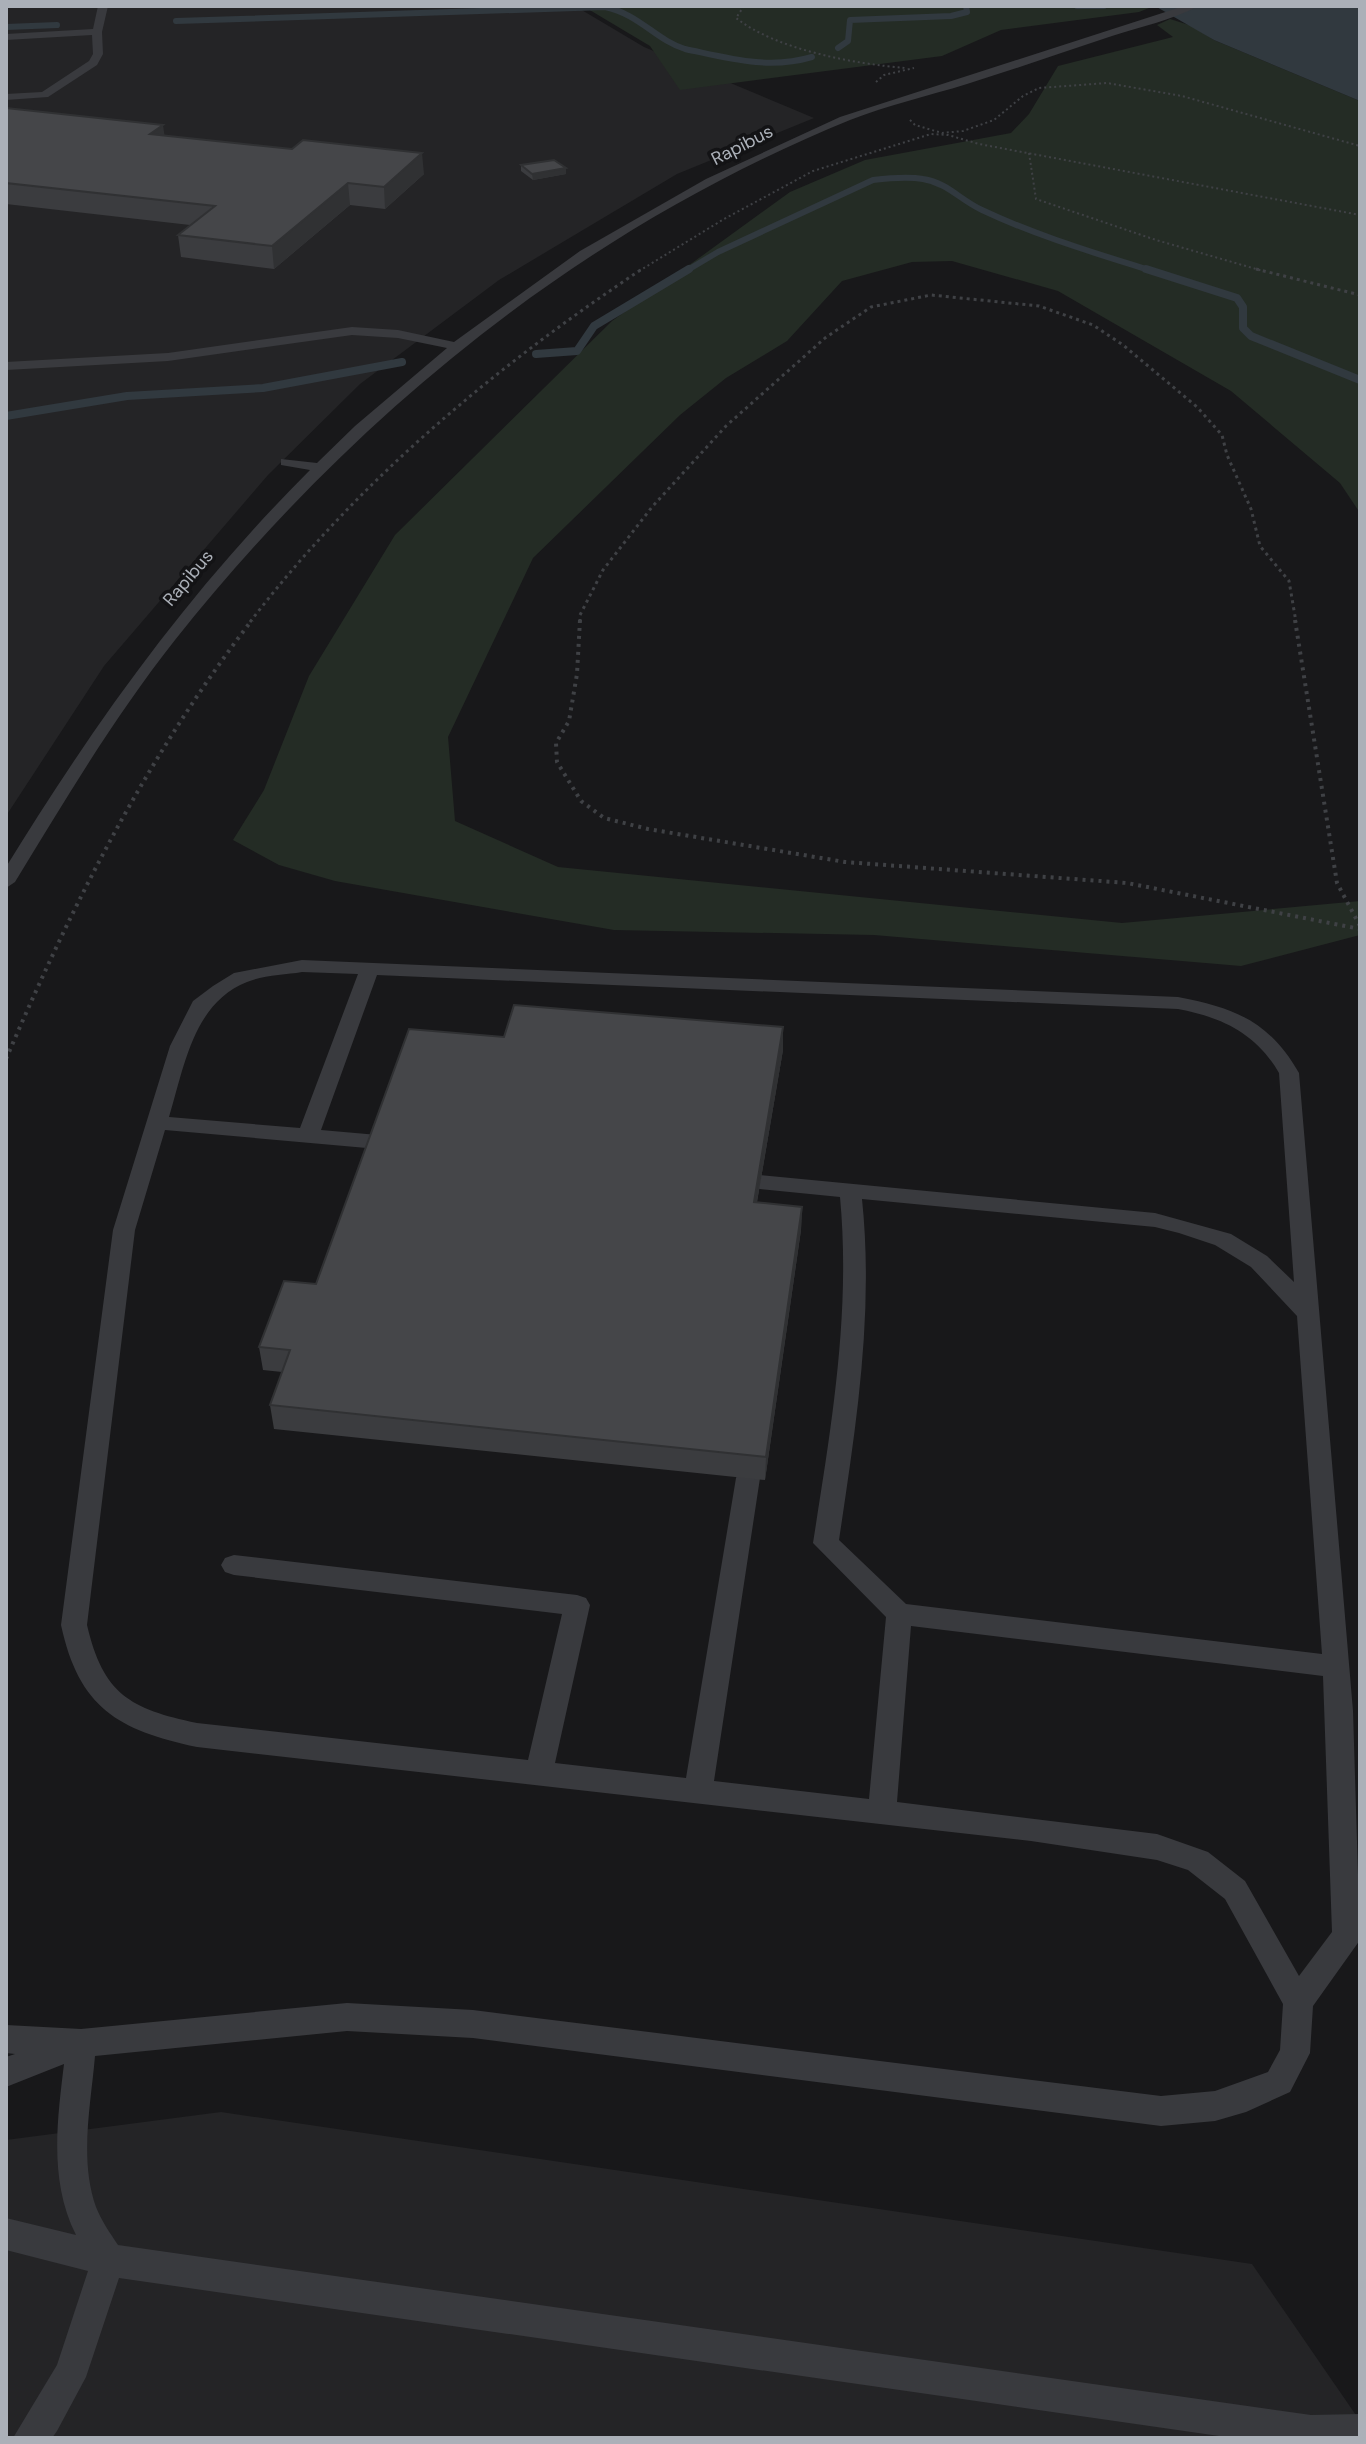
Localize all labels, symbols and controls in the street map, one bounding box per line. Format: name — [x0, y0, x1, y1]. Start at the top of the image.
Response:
street label: Rapibus — [707, 119, 777, 171]
street label: Rapibus — [157, 545, 219, 611]

